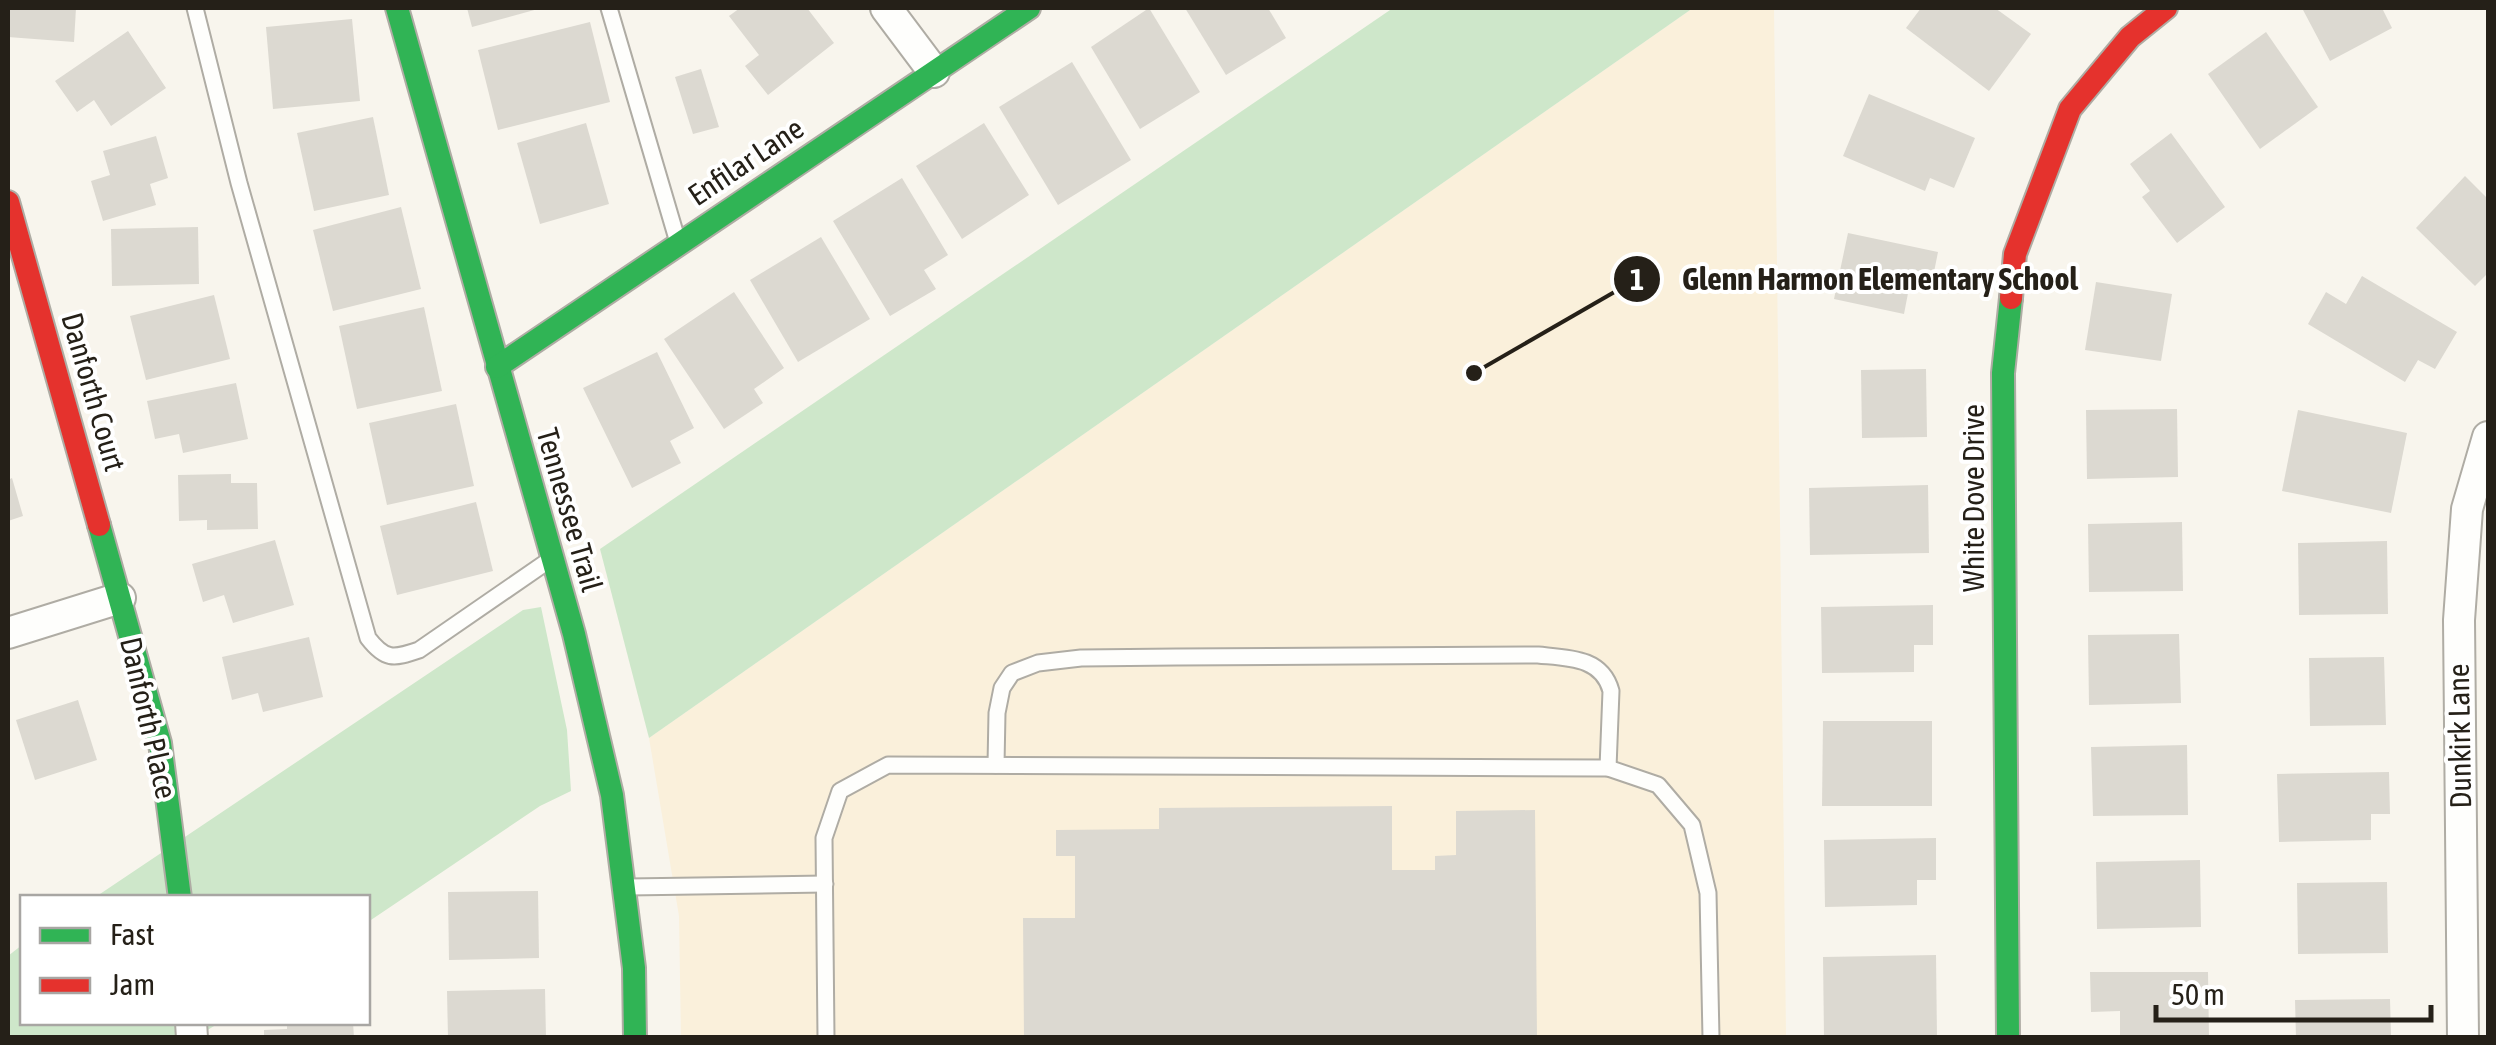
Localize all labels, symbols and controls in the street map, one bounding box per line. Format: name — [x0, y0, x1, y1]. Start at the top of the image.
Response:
street label: Enfilar Lane — [682, 110, 809, 212]
callout: Glenn Harmon Elementary School — [1612, 248, 2097, 310]
text: Glenn Harmon Elementary School — [1682, 260, 2078, 297]
text: 1 — [1630, 262, 1644, 296]
street label: Danforth Court — [55, 309, 133, 475]
street label: White Dove Drive — [1956, 404, 1990, 592]
street label: Tennessee Trail — [530, 424, 610, 595]
street label: Danforth Place — [114, 634, 184, 802]
street label: Dunkirk Lane — [2441, 663, 2477, 809]
legend — [20, 895, 370, 1025]
text: Fast — [110, 917, 155, 951]
scale bar — [2156, 960, 2431, 1022]
text: Jam — [110, 967, 155, 1001]
text: 50 m — [2171, 977, 2225, 1011]

